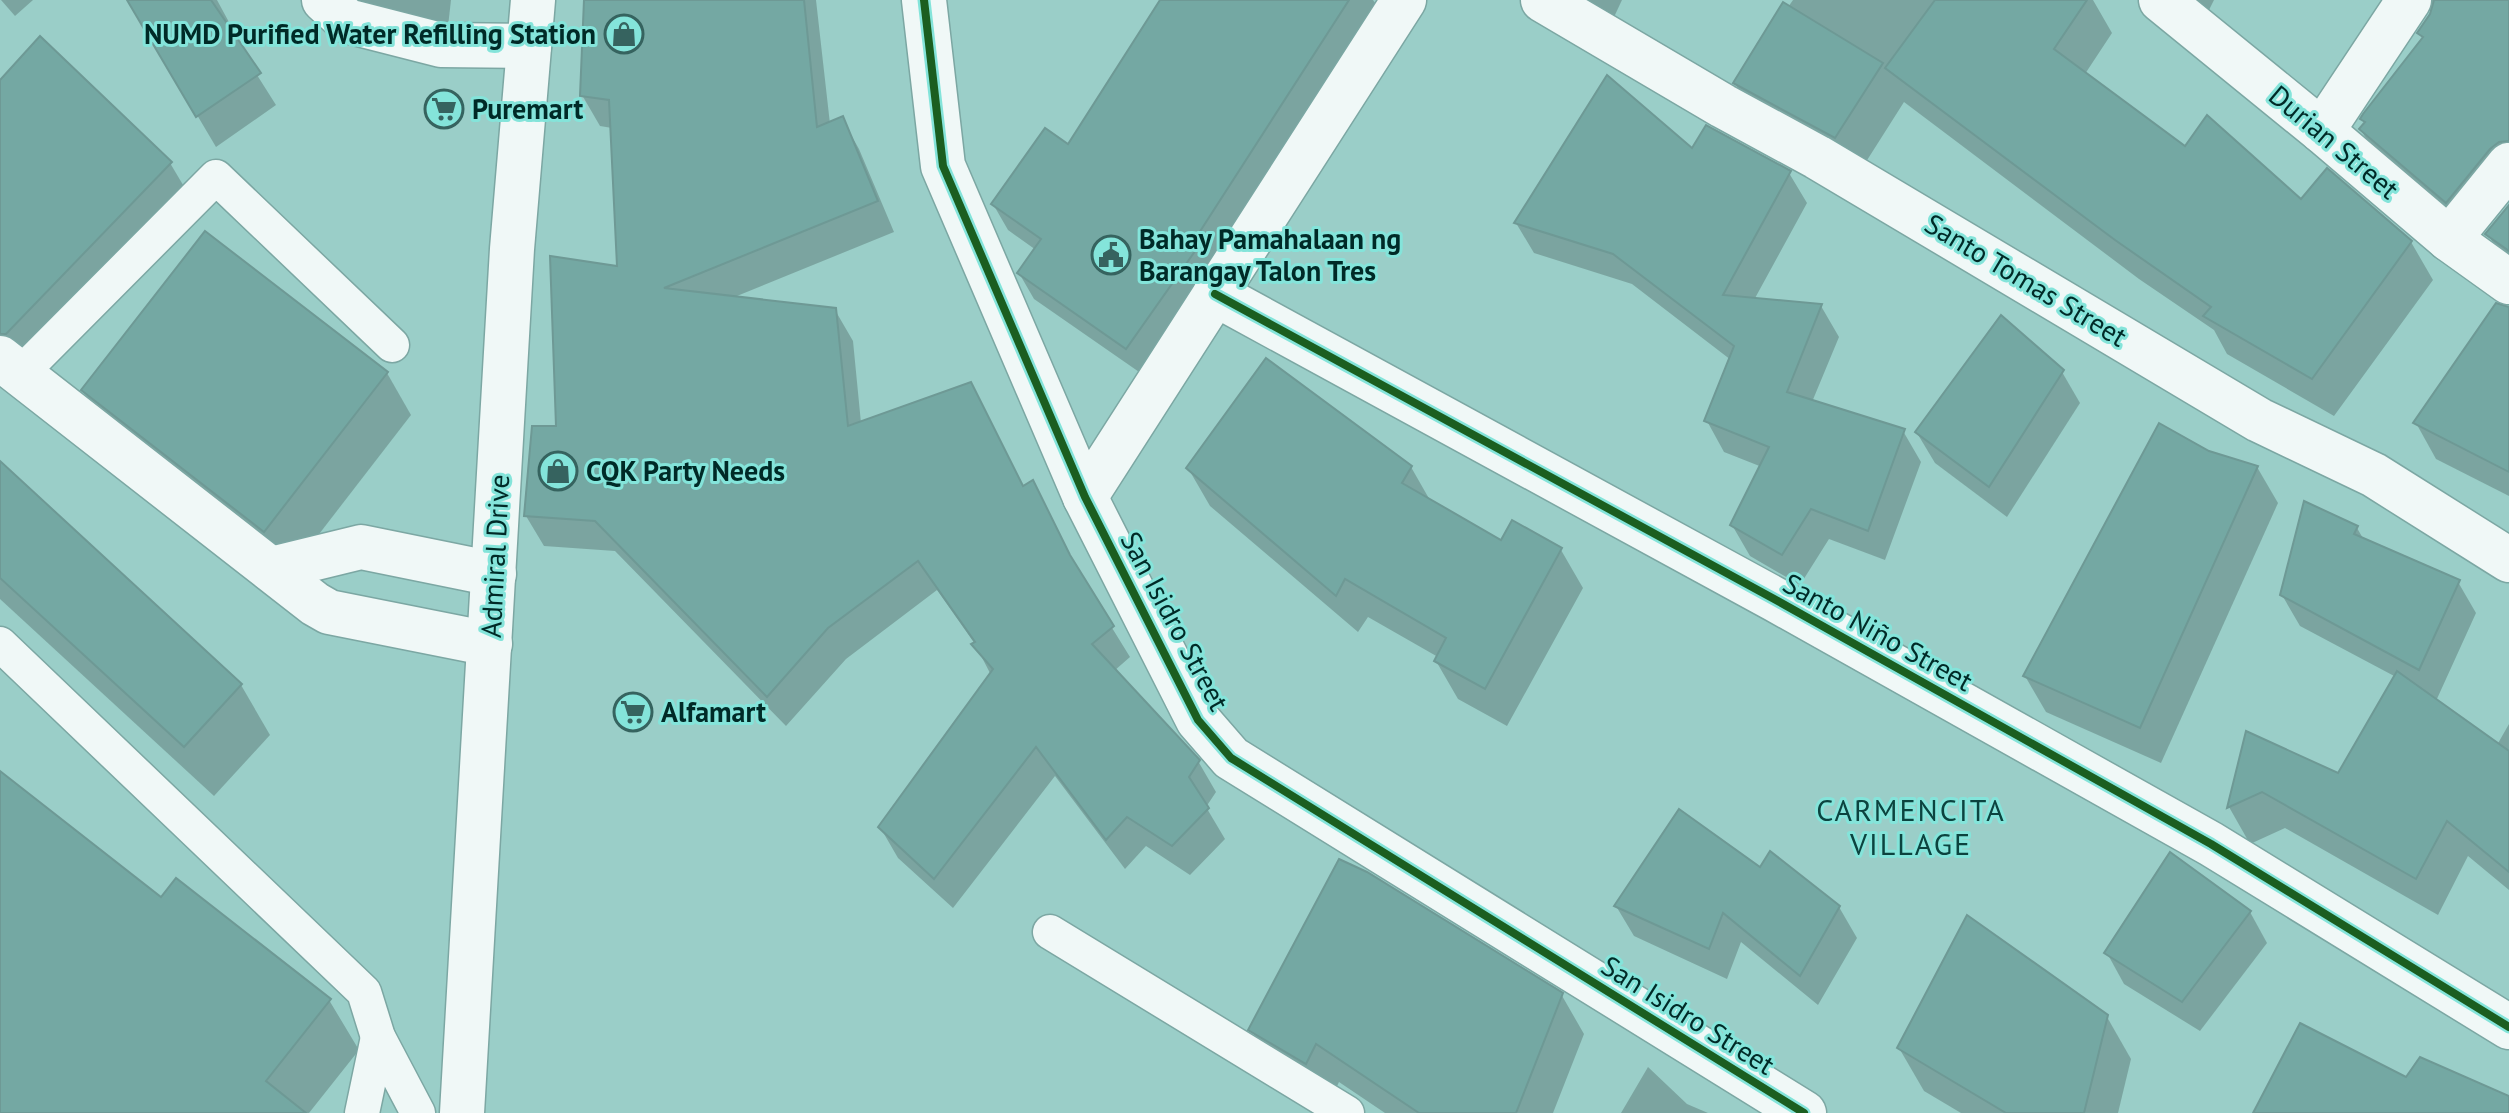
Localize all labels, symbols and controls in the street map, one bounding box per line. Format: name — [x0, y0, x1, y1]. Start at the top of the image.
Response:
shop icon: NUMD Purified Water Refilling Station — [603, 13, 645, 55]
place label: NUMD Purified Water Refilling Station — [144, 15, 596, 52]
street label: Durian Street — [2262, 76, 2407, 207]
supermarket icon: Puremart — [423, 88, 465, 130]
place label: Puremart — [472, 90, 583, 127]
street label: Santo Tomas Street — [1918, 205, 2134, 355]
place label: Bahay Pamahalaan ng Barangay Talon Tres — [1139, 220, 1401, 289]
public building icon: Bahay Pamahalaan ng Barangay Talon Tres — [1090, 234, 1132, 276]
shop icon: CQK Party Needs — [537, 450, 579, 492]
place label: CQK Party Needs — [586, 452, 785, 489]
street label: Admiral Drive — [472, 473, 517, 639]
street label: San Isidro Street — [1113, 525, 1238, 717]
street label: Santo Niño Street — [1777, 564, 1980, 699]
supermarket icon: Alfamart — [612, 691, 654, 733]
place label: Alfamart — [661, 693, 766, 730]
district label: CARMENCITA VILLAGE — [1816, 790, 2006, 863]
street label: San Isidro Street — [1595, 947, 1782, 1083]

